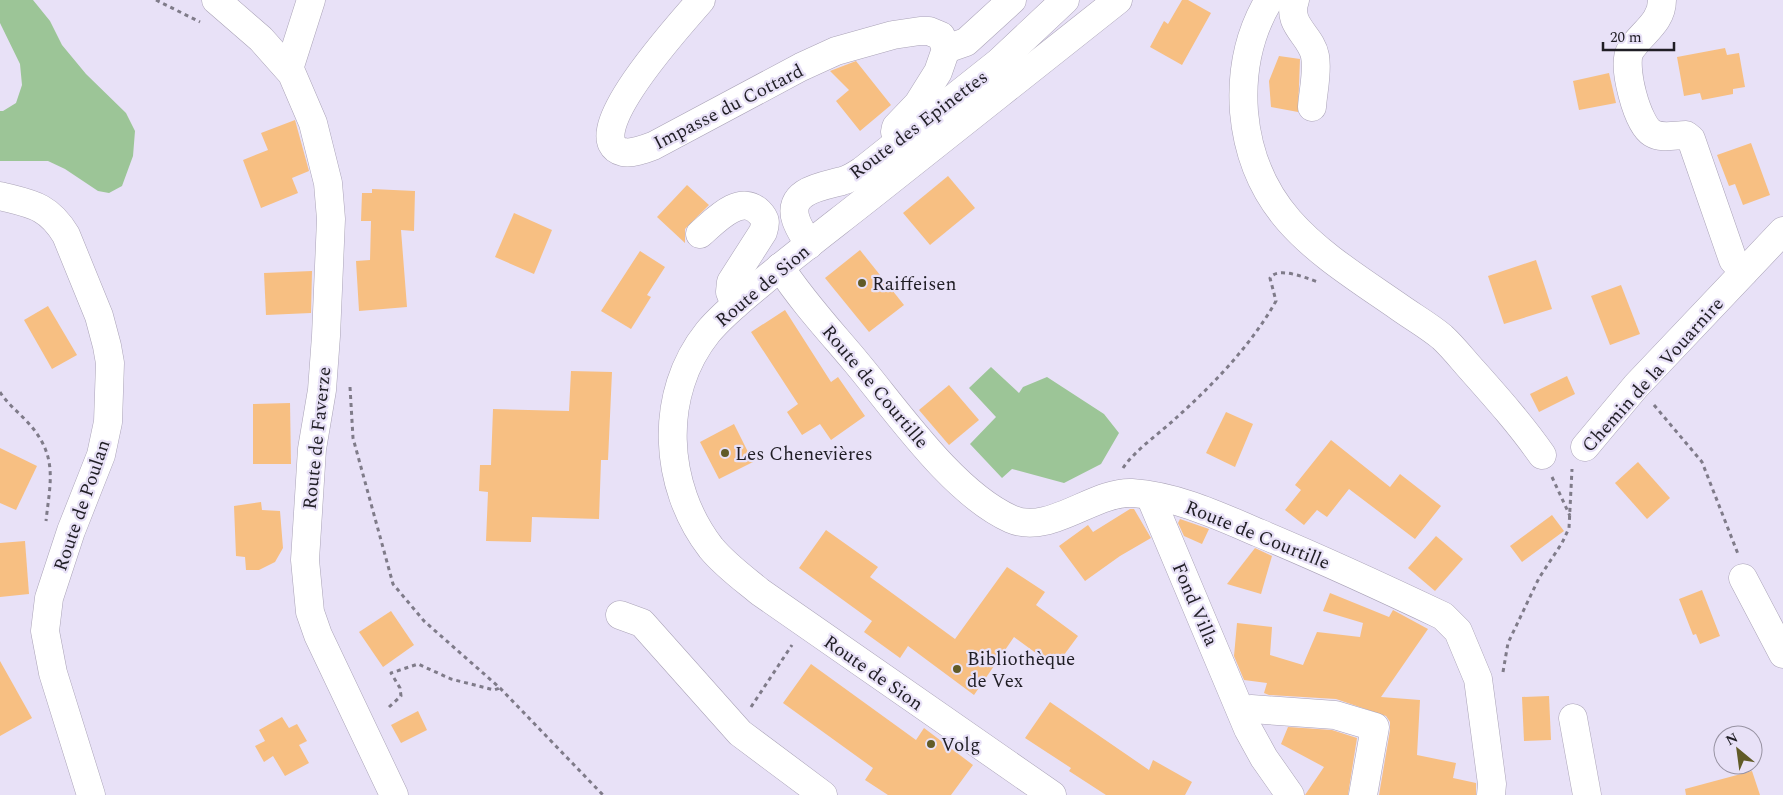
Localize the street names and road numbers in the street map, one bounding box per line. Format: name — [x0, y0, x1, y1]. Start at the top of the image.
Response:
street label: Impasse du Cottard — [649, 57, 809, 158]
street label: Route des Epinettes — [843, 63, 994, 187]
street label: Route de Sion — [709, 238, 817, 335]
street label: Chemin de la Vouarnire — [1575, 291, 1731, 459]
street label: Route de Courtille — [814, 319, 935, 455]
street label: Route de Faverze — [296, 365, 339, 511]
street label: Route de Poulan — [46, 436, 118, 575]
street label: Route de Courtille — [1181, 493, 1334, 578]
street label: Fond Villa — [1164, 558, 1225, 652]
street label: Route de Sion — [817, 628, 929, 718]

